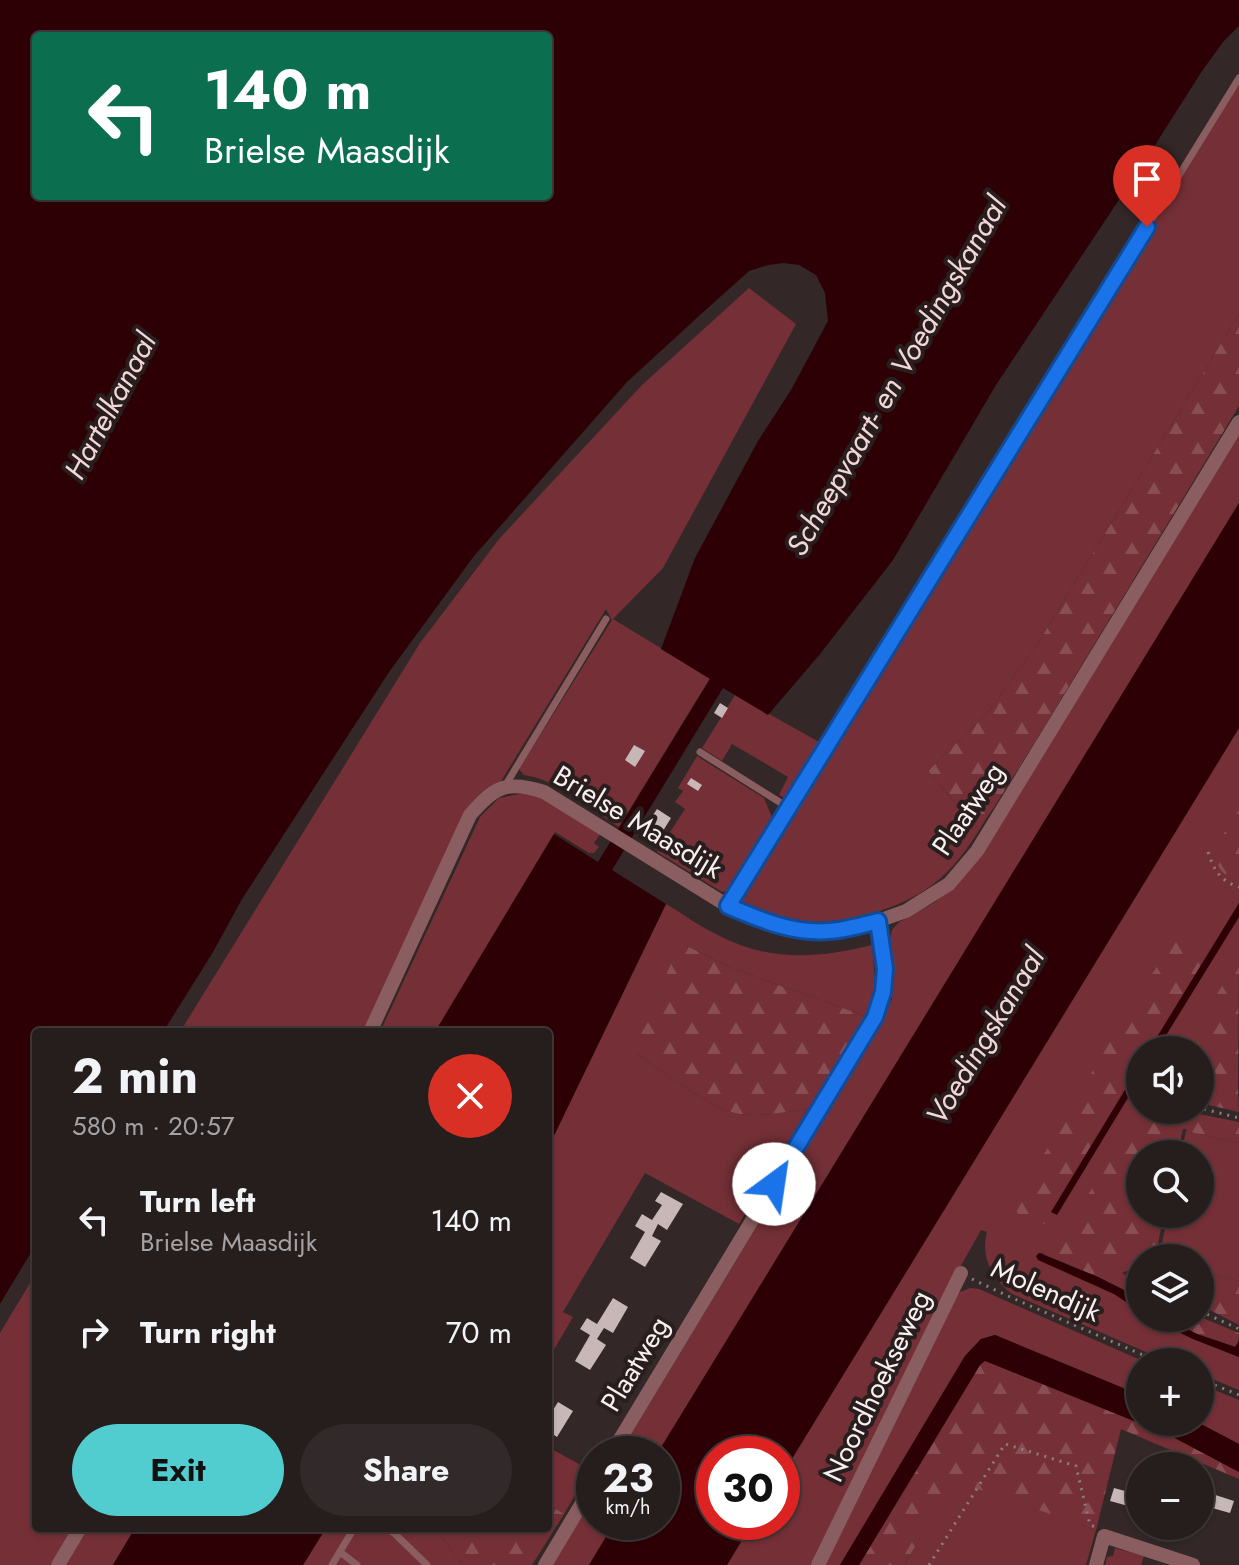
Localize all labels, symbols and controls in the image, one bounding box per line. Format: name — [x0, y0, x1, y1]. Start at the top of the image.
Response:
text: 140 m — [204, 49, 371, 130]
icon: left — [72, 64, 176, 168]
text: Brielse Maasdijk — [204, 124, 449, 176]
pin — [1113, 145, 1181, 227]
icon: arrive — [1125, 157, 1169, 201]
water label: Scheepvaart- en Voedingskanaal — [775, 187, 1017, 564]
water label: Hartelkanaal — [53, 324, 167, 487]
street label: Plaatweg — [922, 754, 1014, 864]
street label: Brielse Maasdijk — [546, 755, 731, 889]
water label: Voedingskanaal — [915, 938, 1056, 1133]
map controls — [1126, 1036, 1214, 1540]
button: sound — [1126, 1036, 1214, 1124]
text: 2 min — [72, 1042, 198, 1111]
button: close — [428, 1054, 512, 1138]
text: 580 m · 20:57 — [72, 1107, 234, 1145]
button: search — [1126, 1140, 1214, 1228]
position arrow — [732, 1142, 816, 1226]
text: Turn left — [140, 1180, 255, 1223]
icon: left — [72, 1198, 116, 1242]
text: 140 m — [431, 1199, 512, 1242]
text: Brielse Maasdijk — [140, 1223, 317, 1261]
button: layers — [1126, 1244, 1214, 1332]
street label: Molendijk — [985, 1248, 1108, 1333]
street label: Noordhoekseweg — [813, 1283, 941, 1489]
street label: Plaatweg — [591, 1309, 679, 1419]
icon: right — [72, 1310, 116, 1354]
text: Turn right — [140, 1311, 276, 1354]
text: 70 m — [446, 1311, 512, 1354]
button: + — [1126, 1348, 1214, 1436]
button: Exit — [72, 1424, 284, 1516]
button: Share — [300, 1424, 512, 1516]
speed limit sign: 30 — [696, 1436, 800, 1540]
text: 23 — [602, 1449, 654, 1507]
button: − — [1126, 1452, 1214, 1540]
text: km/h — [605, 1493, 651, 1522]

